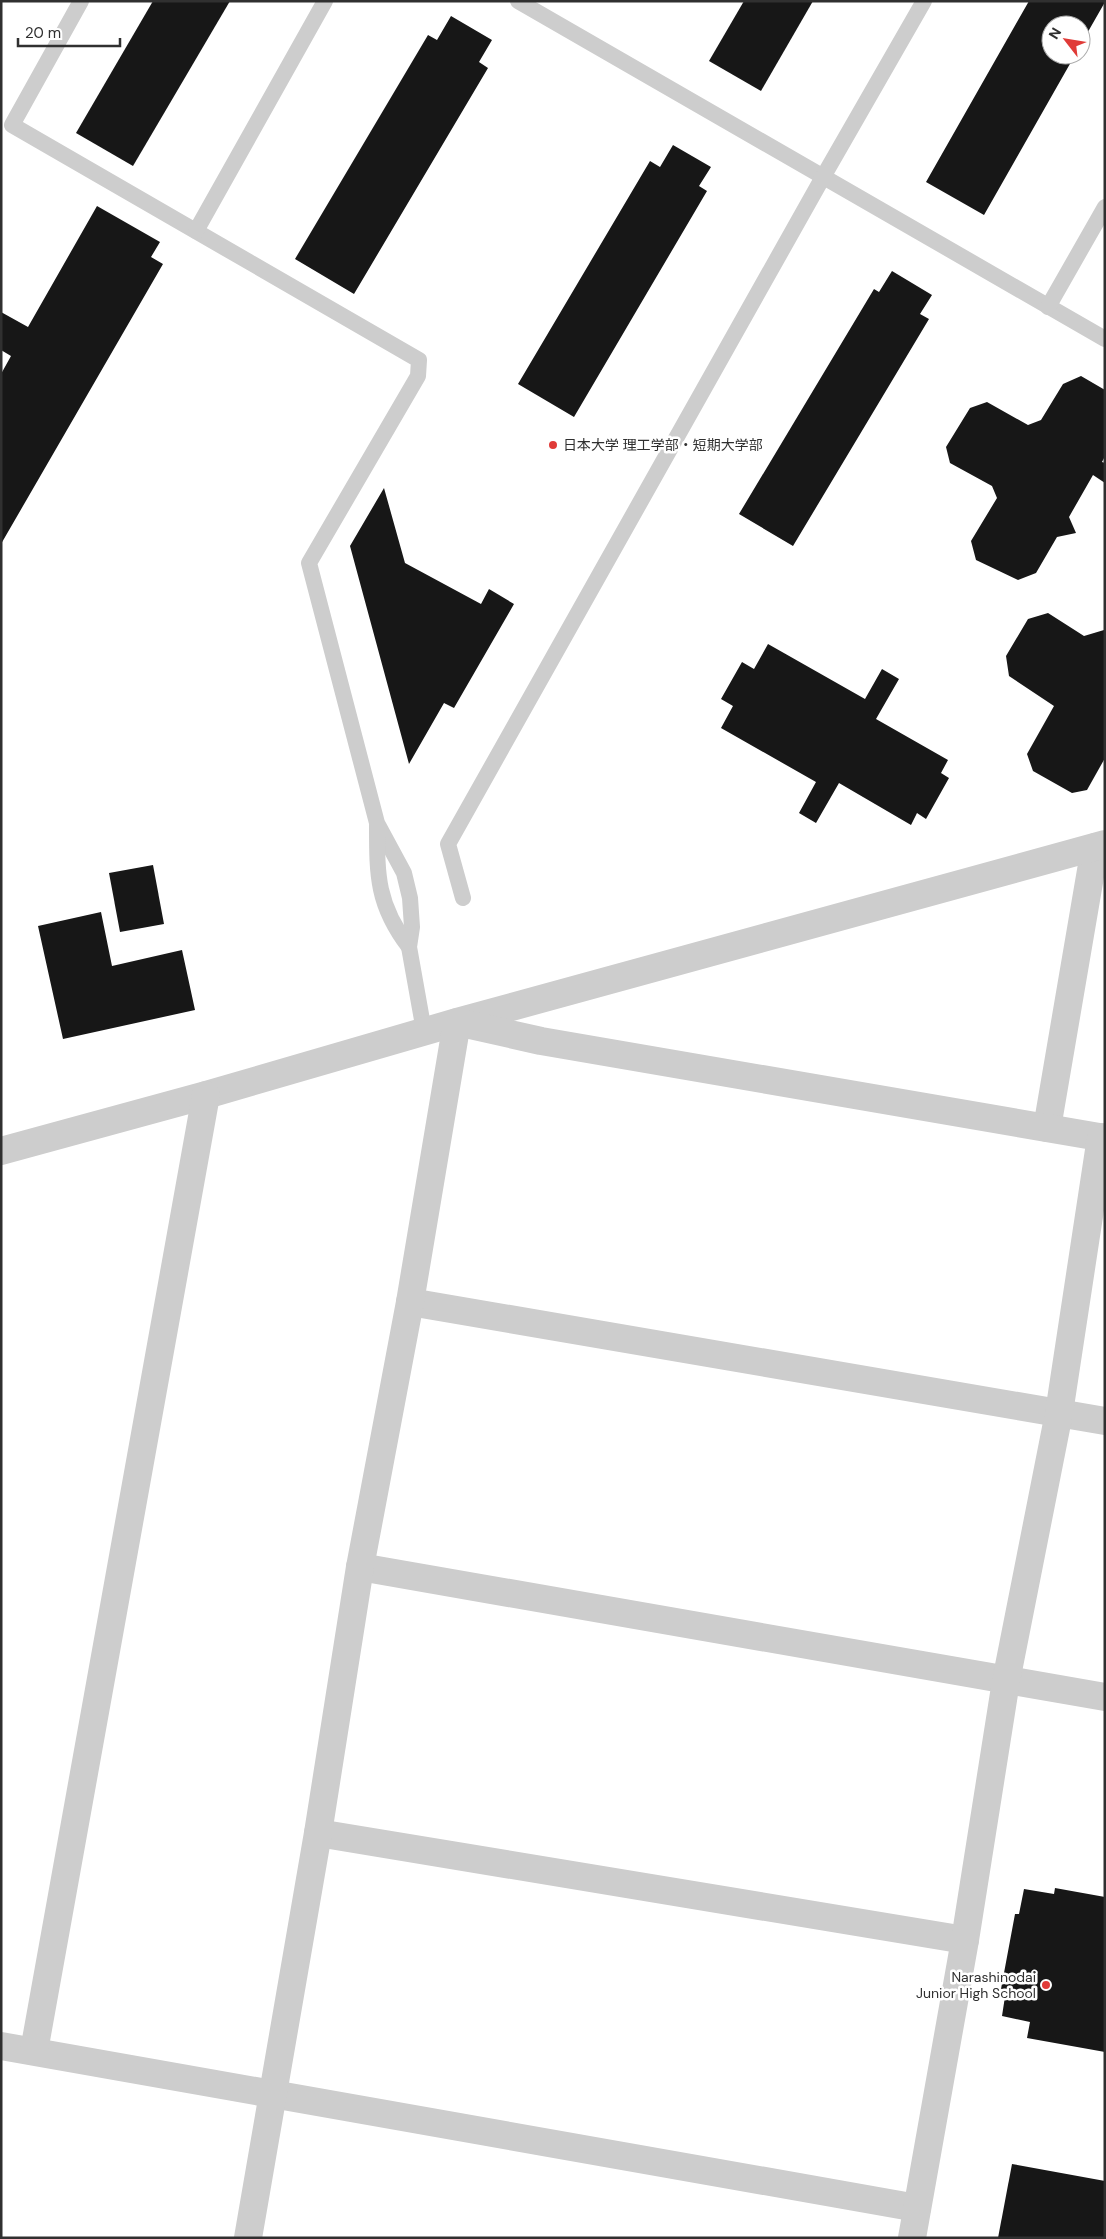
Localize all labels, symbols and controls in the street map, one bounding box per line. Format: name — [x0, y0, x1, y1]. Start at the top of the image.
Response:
scale bar — [18, 15, 120, 47]
north arrow — [1041, 15, 1091, 65]
text: 20 m — [25, 23, 61, 43]
text: N — [1045, 24, 1065, 42]
place label: 日本大学 理工学部・短期大学部 — [563, 436, 763, 454]
marker: 日本大学 理工学部・短期大学部 — [547, 439, 559, 451]
place label: Narashinodai Junior High School — [916, 1968, 1036, 2002]
marker: Narashinodai Junior High School — [1040, 1979, 1052, 1991]

